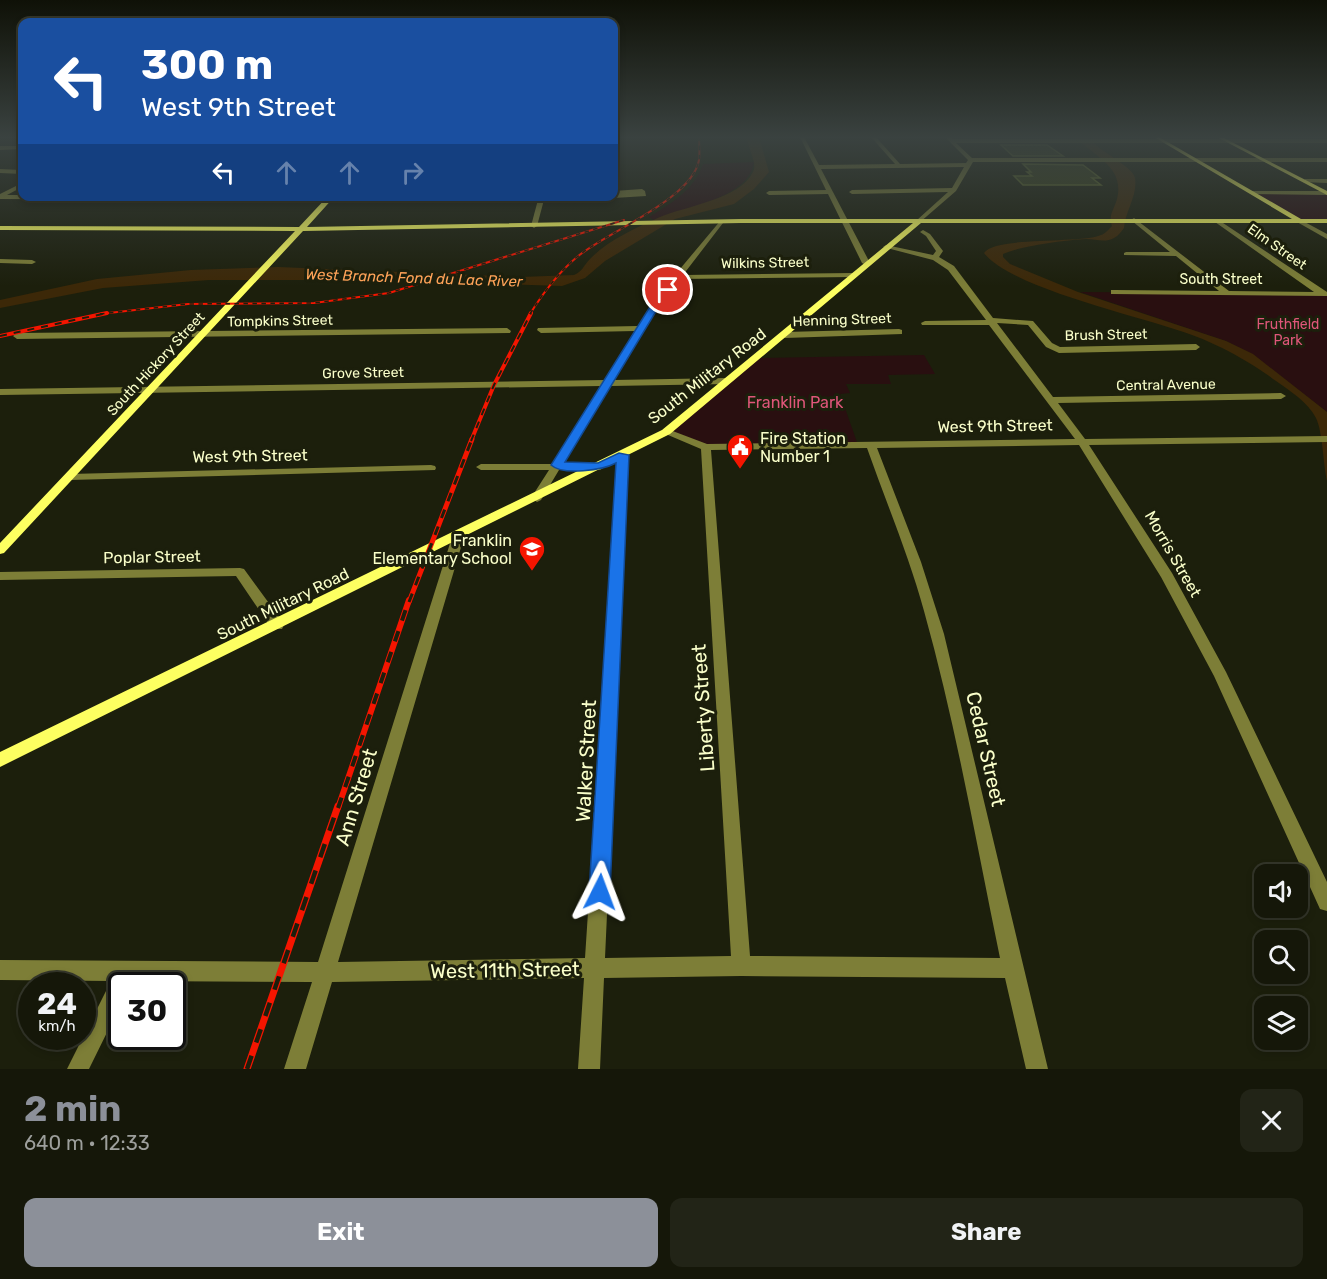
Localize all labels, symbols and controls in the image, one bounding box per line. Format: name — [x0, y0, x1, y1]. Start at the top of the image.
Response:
text: 300 m — [141, 40, 273, 90]
icon: left — [42, 42, 120, 120]
text: West 9th Street — [141, 91, 336, 123]
icon: left — [207, 156, 240, 189]
icon: ahead — [270, 156, 303, 189]
icon: ahead — [333, 156, 366, 189]
icon: right — [396, 156, 429, 189]
street label: Elm Street — [1244, 220, 1310, 274]
street label: Wilkins Street — [721, 254, 810, 272]
pin — [642, 264, 693, 315]
water label: West Branch Fond du Lac River — [305, 265, 524, 291]
street label: South Street — [1179, 271, 1263, 288]
icon: arrive — [651, 273, 684, 306]
street label: South Hickory Street — [104, 308, 209, 419]
street label: Henning Street — [792, 310, 892, 330]
street label: Tompkins Street — [227, 312, 334, 330]
park label: Fruthfield Park — [1257, 316, 1319, 349]
street label: South Military Road — [644, 324, 770, 428]
street label: Brush Street — [1065, 326, 1148, 344]
street label: Grove Street — [322, 364, 405, 382]
street label: Central Avenue — [1116, 376, 1216, 394]
park label: Franklin Park — [747, 393, 844, 412]
street label: West 9th Street — [937, 415, 1053, 437]
place label: Fire Station Number 1 — [760, 429, 846, 466]
public building icon: Fire Station Number 1 — [725, 432, 755, 470]
street label: West 9th Street — [192, 445, 308, 467]
street label: Morris Street — [1141, 508, 1205, 600]
place label: Franklin Elementary School — [372, 531, 512, 568]
school or university icon: Franklin Elementary School — [517, 534, 547, 572]
street label: Poplar Street — [103, 547, 201, 567]
street label: South Military Road — [214, 564, 352, 644]
street label: Liberty Street — [687, 643, 719, 773]
street label: Cedar Street — [961, 689, 1011, 809]
street label: Walker Street — [571, 699, 601, 823]
street label: Ann Street — [330, 745, 382, 849]
position arrow — [568, 860, 632, 924]
map controls — [1254, 864, 1308, 1050]
button: sound — [1254, 864, 1308, 918]
button: search — [1254, 930, 1308, 984]
street label: West 11th Street — [430, 957, 580, 983]
speed limit sign: 30 — [108, 972, 186, 1050]
text: 24 — [37, 986, 77, 1022]
button: layers — [1254, 996, 1308, 1050]
text: km/h — [38, 1017, 76, 1035]
text: 2 min — [24, 1087, 122, 1130]
button: close — [1240, 1089, 1303, 1152]
text: 640 m · 12:33 — [24, 1131, 150, 1155]
button: Exit — [24, 1198, 658, 1267]
button: Share — [670, 1198, 1303, 1267]

